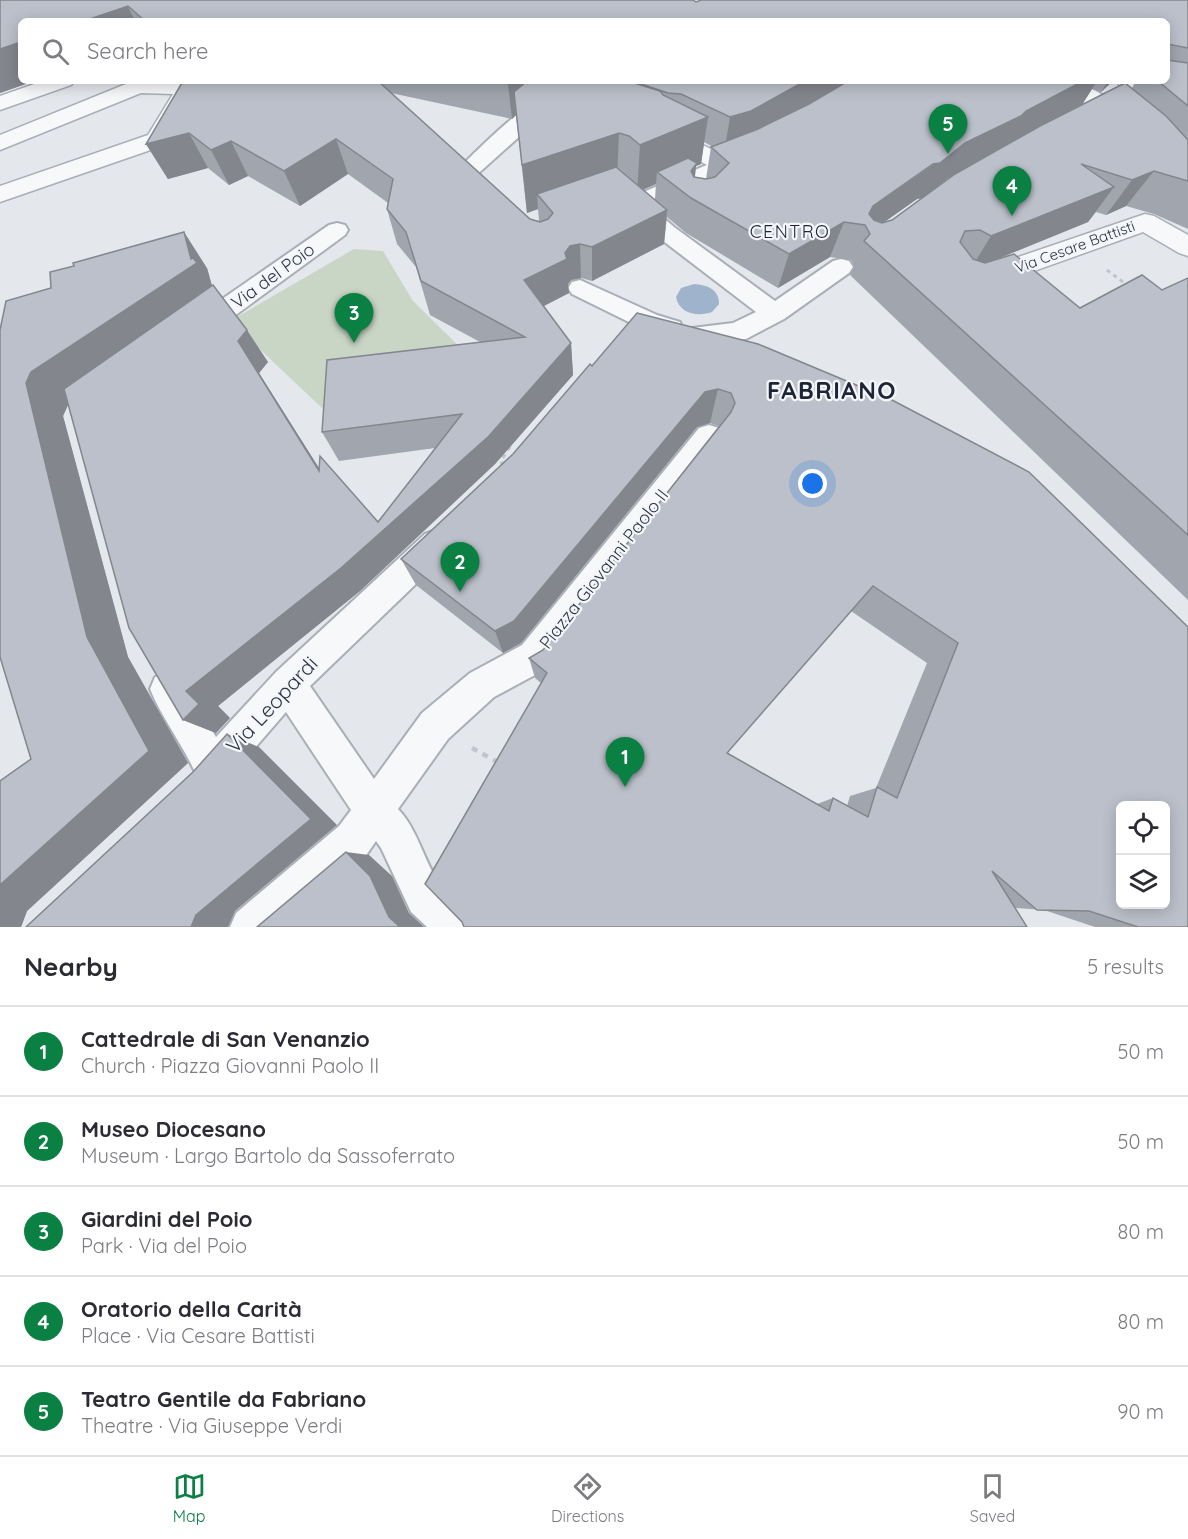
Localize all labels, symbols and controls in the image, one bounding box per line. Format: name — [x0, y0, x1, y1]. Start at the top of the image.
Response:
search box — [18, 18, 1170, 84]
icon: search — [39, 35, 72, 68]
text: Search here — [87, 37, 208, 65]
pin: 5 — [928, 104, 968, 154]
pin: 4 — [992, 166, 1032, 216]
street label: Via Cesare Battisti — [1012, 216, 1137, 277]
district label: CENTRO — [750, 220, 830, 243]
street label: Via del Poio — [226, 238, 319, 314]
pin: 3 — [334, 294, 374, 343]
district label: FABRIANO — [767, 375, 897, 405]
your location — [798, 469, 827, 498]
street label: Piazza Giovanni Paolo II — [534, 484, 673, 653]
pin: 2 — [440, 542, 480, 592]
street label: Via Leopardi — [220, 650, 323, 758]
pin: 1 — [606, 738, 644, 787]
map controls — [1116, 801, 1170, 909]
button: locate — [1116, 801, 1170, 855]
button: layers — [1116, 855, 1170, 909]
text: Nearby — [24, 950, 118, 983]
text: 5 results — [1087, 954, 1164, 979]
text: Cattedrale di San Venanzio — [81, 1025, 370, 1053]
text: 1 — [40, 1039, 47, 1064]
text: 50 m — [1118, 1039, 1164, 1064]
text: Church · Piazza Giovanni Paolo II — [81, 1053, 379, 1078]
text: Museo Diocesano — [81, 1115, 266, 1143]
text: 2 — [38, 1129, 49, 1154]
text: 50 m — [1118, 1129, 1164, 1154]
text: Museum · Largo Bartolo da Sassoferrato — [81, 1143, 455, 1168]
text: Giardini del Poio — [81, 1205, 252, 1233]
text: 3 — [38, 1219, 49, 1244]
text: 80 m — [1118, 1219, 1164, 1244]
text: Park · Via del Poio — [81, 1233, 247, 1258]
text: Oratorio della Carità — [81, 1295, 302, 1323]
text: 4 — [38, 1309, 49, 1334]
text: 80 m — [1118, 1309, 1164, 1334]
text: Place · Via Cesare Battisti — [81, 1323, 315, 1348]
text: Teatro Gentile da Fabriano — [81, 1385, 366, 1413]
text: 5 — [38, 1399, 49, 1424]
text: 90 m — [1117, 1399, 1164, 1424]
text: Theatre · Via Giuseppe Verdi — [81, 1413, 342, 1438]
tab: Map — [173, 1470, 206, 1526]
tab: Directions — [551, 1470, 624, 1526]
tab: Saved — [970, 1470, 1015, 1526]

